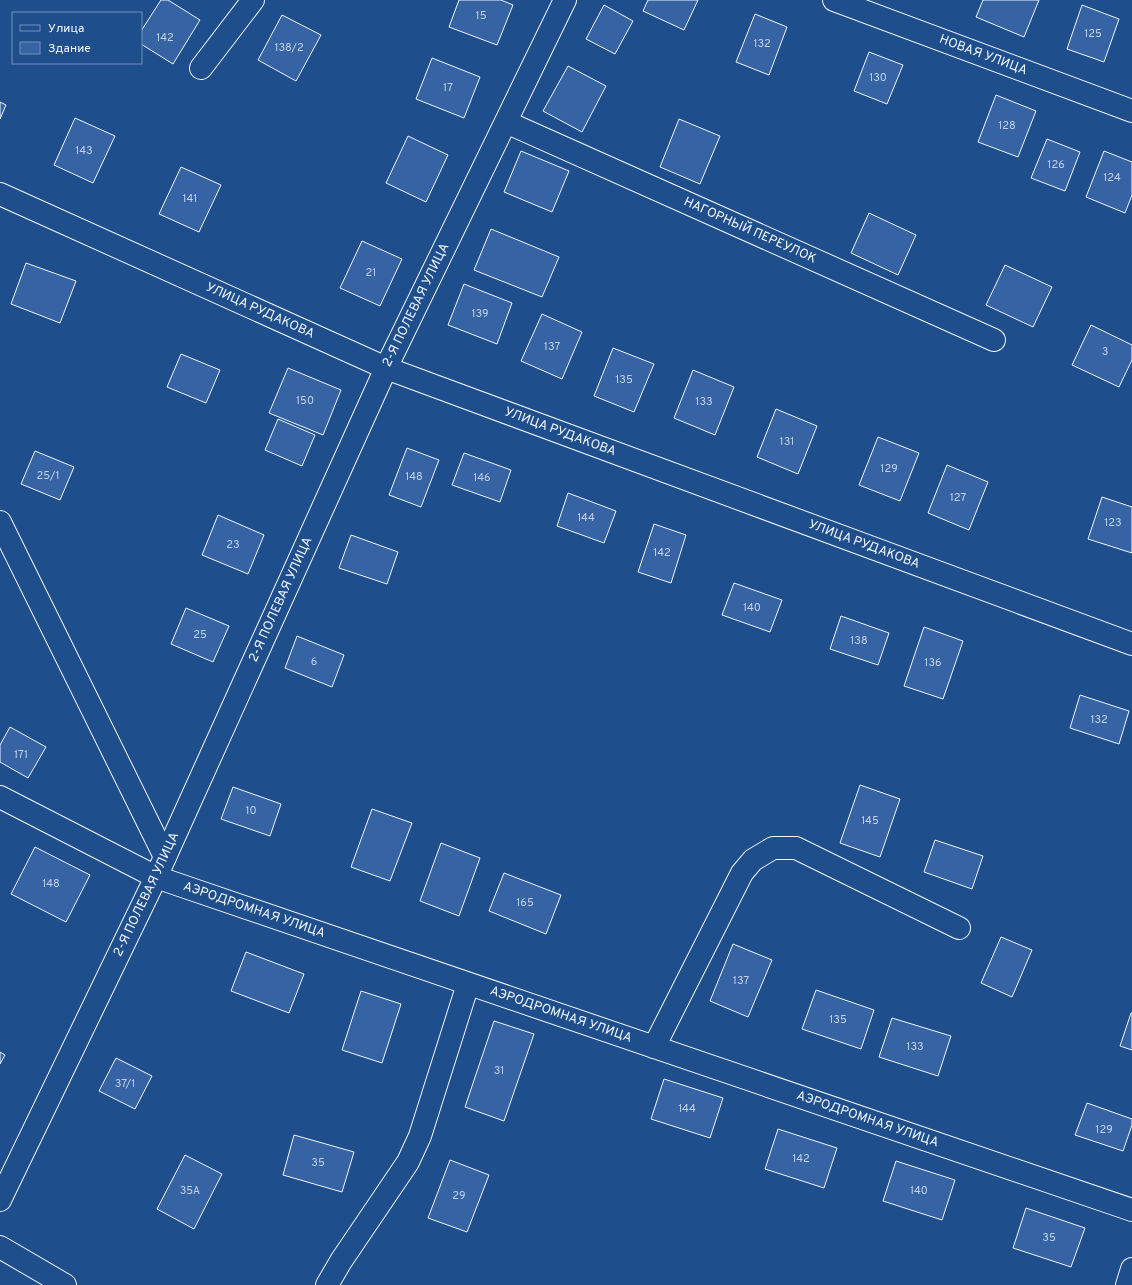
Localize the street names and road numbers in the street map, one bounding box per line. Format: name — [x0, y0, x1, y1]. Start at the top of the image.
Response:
street label: НОВАЯ УЛИЦА — [937, 32, 1029, 79]
street label: НАГОРНЫЙ ПЕРЕУЛОК — [681, 194, 819, 268]
street label: 2-Я ПОЛЕВАЯ УЛИЦА — [380, 241, 453, 370]
street label: УЛИЦА РУДАКОВА — [203, 280, 317, 343]
street label: УЛИЦА РУДАКОВА — [502, 404, 618, 460]
street label: УЛИЦА РУДАКОВА — [806, 517, 922, 573]
street label: 2-Я ПОЛЕВАЯ УЛИЦА — [246, 534, 317, 665]
street label: 2-Я ПОЛЕВАЯ УЛИЦА — [111, 830, 183, 959]
street label: АЭРОДРОМНАЯ УЛИЦА — [181, 879, 327, 942]
street label: АЭРОДРОМНАЯ УЛИЦА — [488, 983, 634, 1047]
street label: АЭРОДРОМНАЯ УЛИЦА — [794, 1088, 941, 1151]

